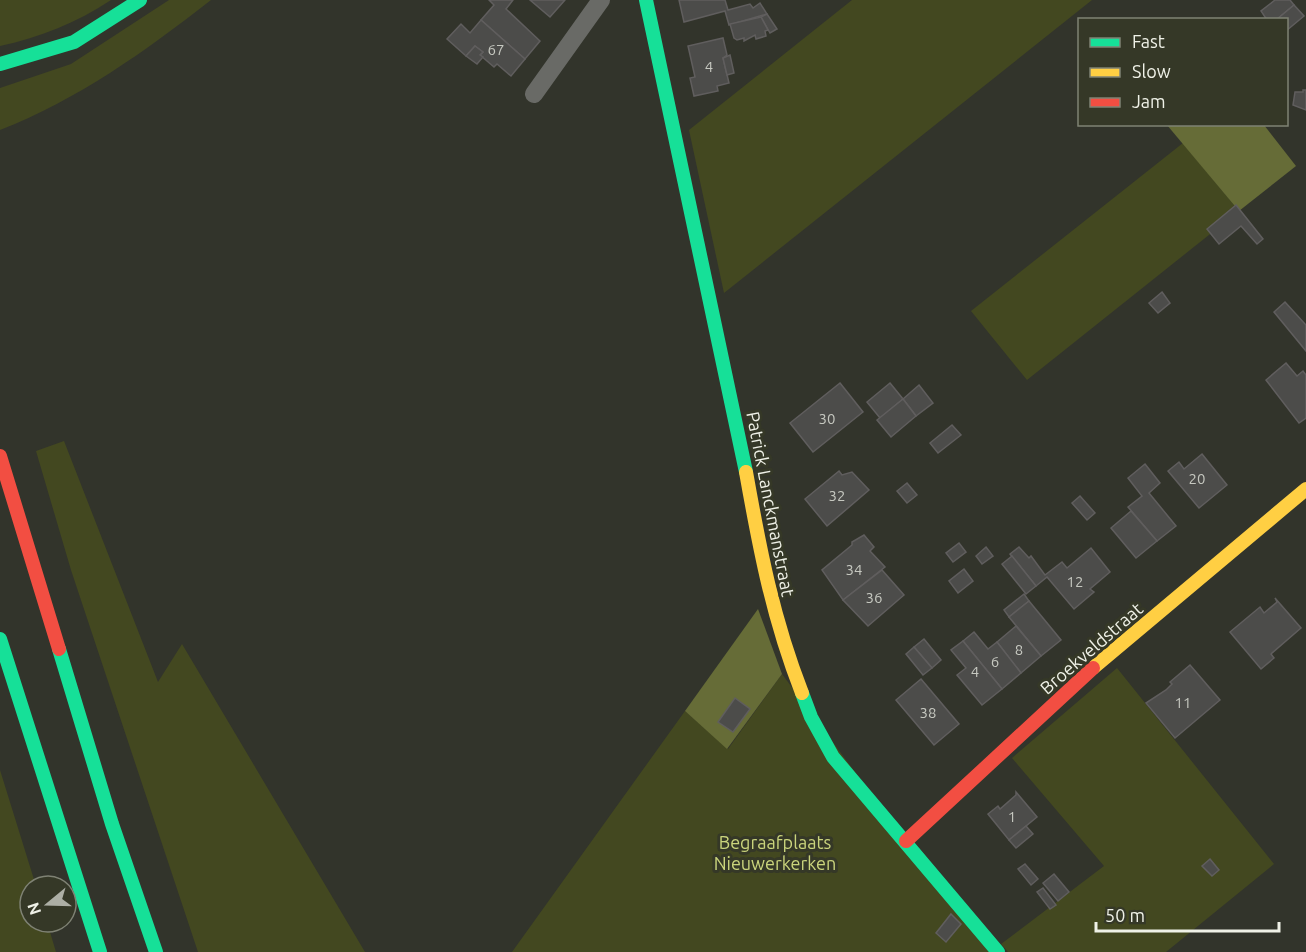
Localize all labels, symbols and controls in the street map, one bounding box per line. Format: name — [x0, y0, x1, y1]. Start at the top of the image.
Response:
legend — [1078, 18, 1288, 126]
text: Fast — [1132, 31, 1165, 51]
house number: 67 — [488, 41, 504, 58]
house number: 4 — [705, 58, 713, 75]
text: Slow — [1132, 61, 1171, 81]
text: Jam — [1132, 91, 1166, 111]
street label: Patrick Lanckmanstraat — [743, 410, 799, 598]
house number: 30 — [819, 410, 835, 427]
house number: 20 — [1189, 470, 1205, 487]
house number: 32 — [829, 487, 845, 504]
house number: 34 — [846, 561, 862, 578]
house number: 12 — [1067, 573, 1083, 590]
house number: 36 — [866, 589, 882, 606]
street label: Broekveldstraat — [1036, 598, 1146, 698]
house number: 8 — [1015, 641, 1023, 658]
house number: 6 — [991, 653, 999, 670]
house number: 4 — [971, 663, 979, 680]
house number: 11 — [1175, 694, 1191, 711]
house number: 38 — [920, 704, 936, 721]
house number: 1 — [1008, 808, 1016, 825]
park label: Begraafplaats Nieuwerkerken — [714, 832, 836, 873]
north arrow — [18, 874, 78, 934]
scale bar — [1096, 895, 1279, 933]
text: N — [23, 900, 44, 917]
text: 50 m — [1105, 905, 1145, 925]

